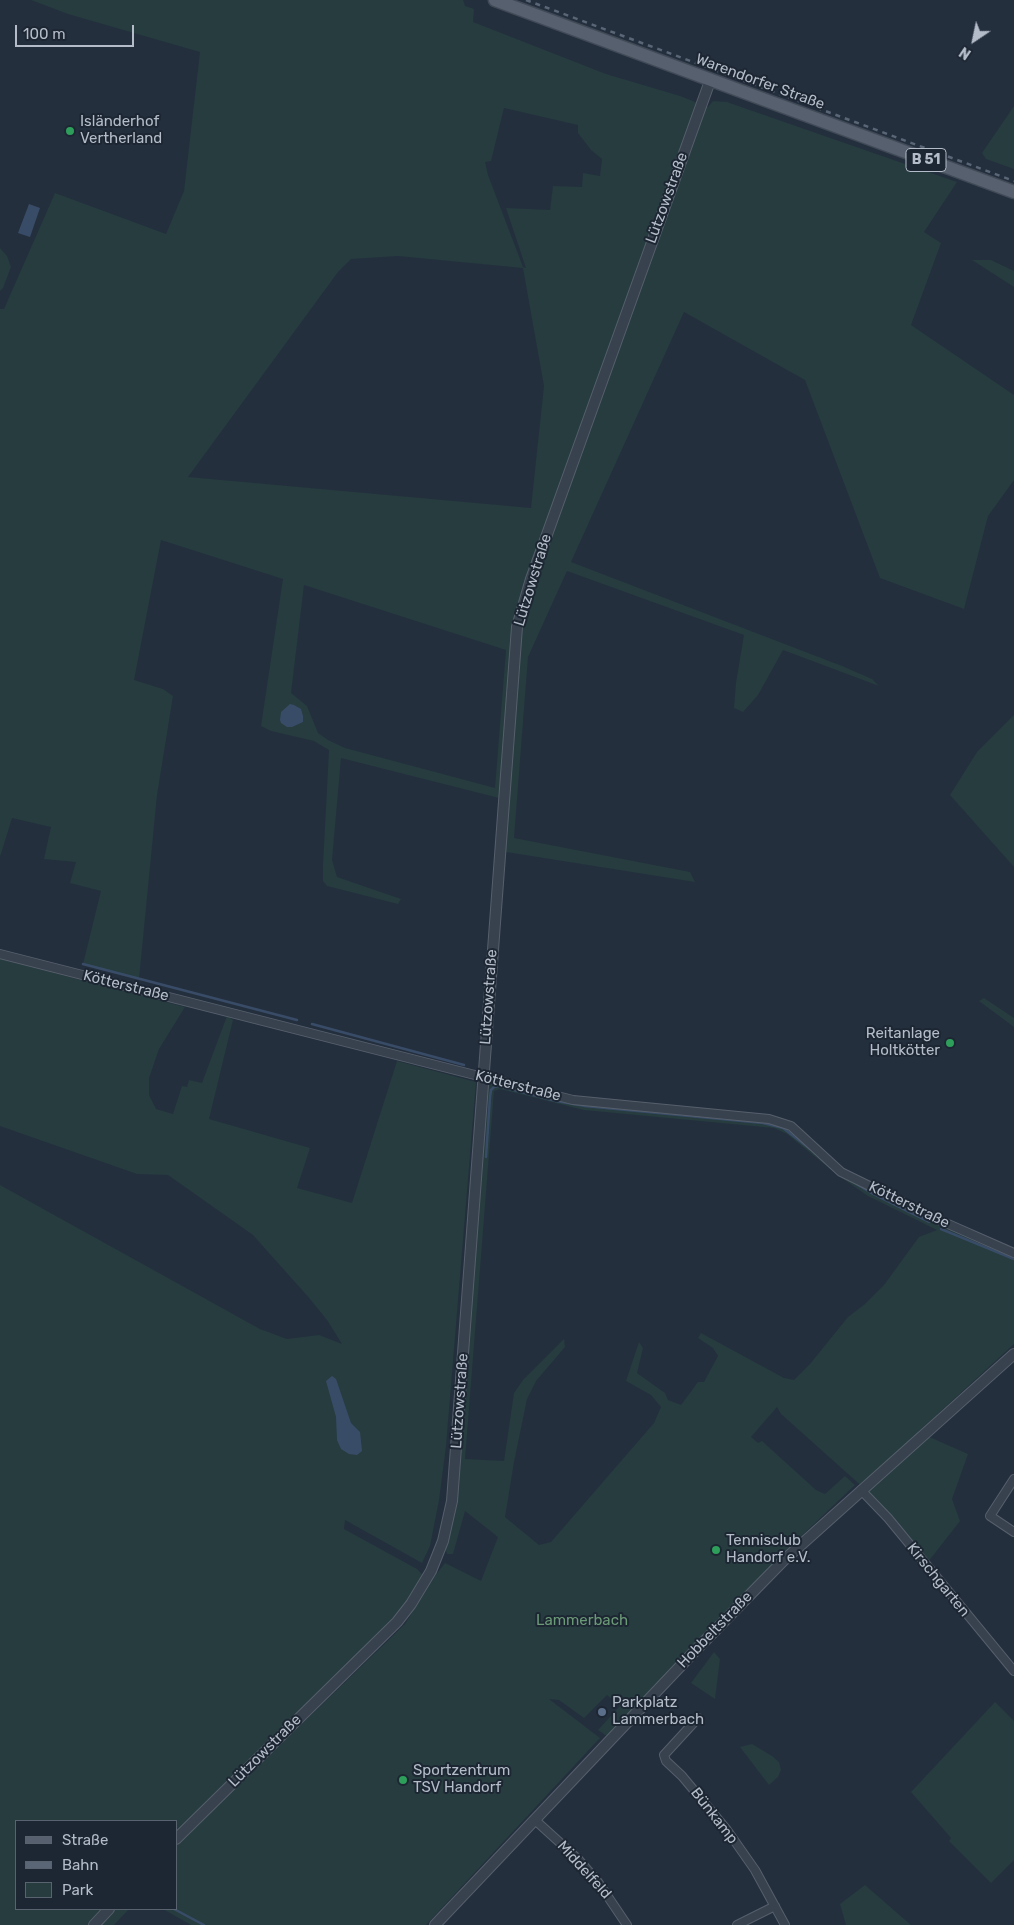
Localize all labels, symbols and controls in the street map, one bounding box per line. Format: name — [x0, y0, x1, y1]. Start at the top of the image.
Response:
scale bar — [18, 15, 136, 47]
north arrow — [949, 15, 999, 65]
text: 100 m — [23, 25, 65, 43]
text: N — [956, 43, 974, 63]
street label: Warendorfer Straße — [693, 50, 827, 114]
place label: Isländerhof Vertherland — [80, 113, 162, 148]
marker: Isländerhof Vertherland — [64, 125, 76, 137]
road number: B 51 — [906, 148, 946, 172]
street label: Lützowstraße — [642, 150, 692, 246]
street label: Lützowstraße — [510, 532, 556, 628]
street label: Lützowstraße — [477, 949, 501, 1045]
street label: Kötterstraße — [81, 967, 171, 1005]
place label: Reitanlage Holtkötter — [866, 1025, 940, 1060]
marker: Reitanlage Holtkötter — [944, 1037, 956, 1049]
street label: Kötterstraße — [473, 1067, 563, 1105]
street label: Kötterstraße — [866, 1178, 952, 1232]
street label: Lützowstraße — [448, 1353, 472, 1449]
place label: Tennisclub Handorf e.V. — [726, 1532, 810, 1567]
street label: Kirschgarten — [903, 1539, 973, 1621]
marker: Tennisclub Handorf e.V. — [710, 1544, 722, 1556]
street label: Hobbeltstraße — [674, 1588, 756, 1672]
park label: Lammerbach — [536, 1612, 628, 1630]
place label: Parkplatz Lammerbach — [612, 1694, 704, 1729]
marker: Parkplatz Lammerbach — [596, 1706, 608, 1718]
street label: Lützowstraße — [225, 1711, 305, 1791]
place label: Sportzentrum TSV Handorf — [413, 1762, 510, 1797]
marker: Sportzentrum TSV Handorf — [397, 1774, 409, 1786]
street label: Bünkamp — [687, 1784, 741, 1848]
legend — [15, 1820, 178, 1910]
text: Straße — [62, 1831, 108, 1849]
street label: Middelfeld — [553, 1837, 615, 1903]
text: Bahn — [62, 1856, 99, 1874]
text: Park — [62, 1881, 93, 1899]

